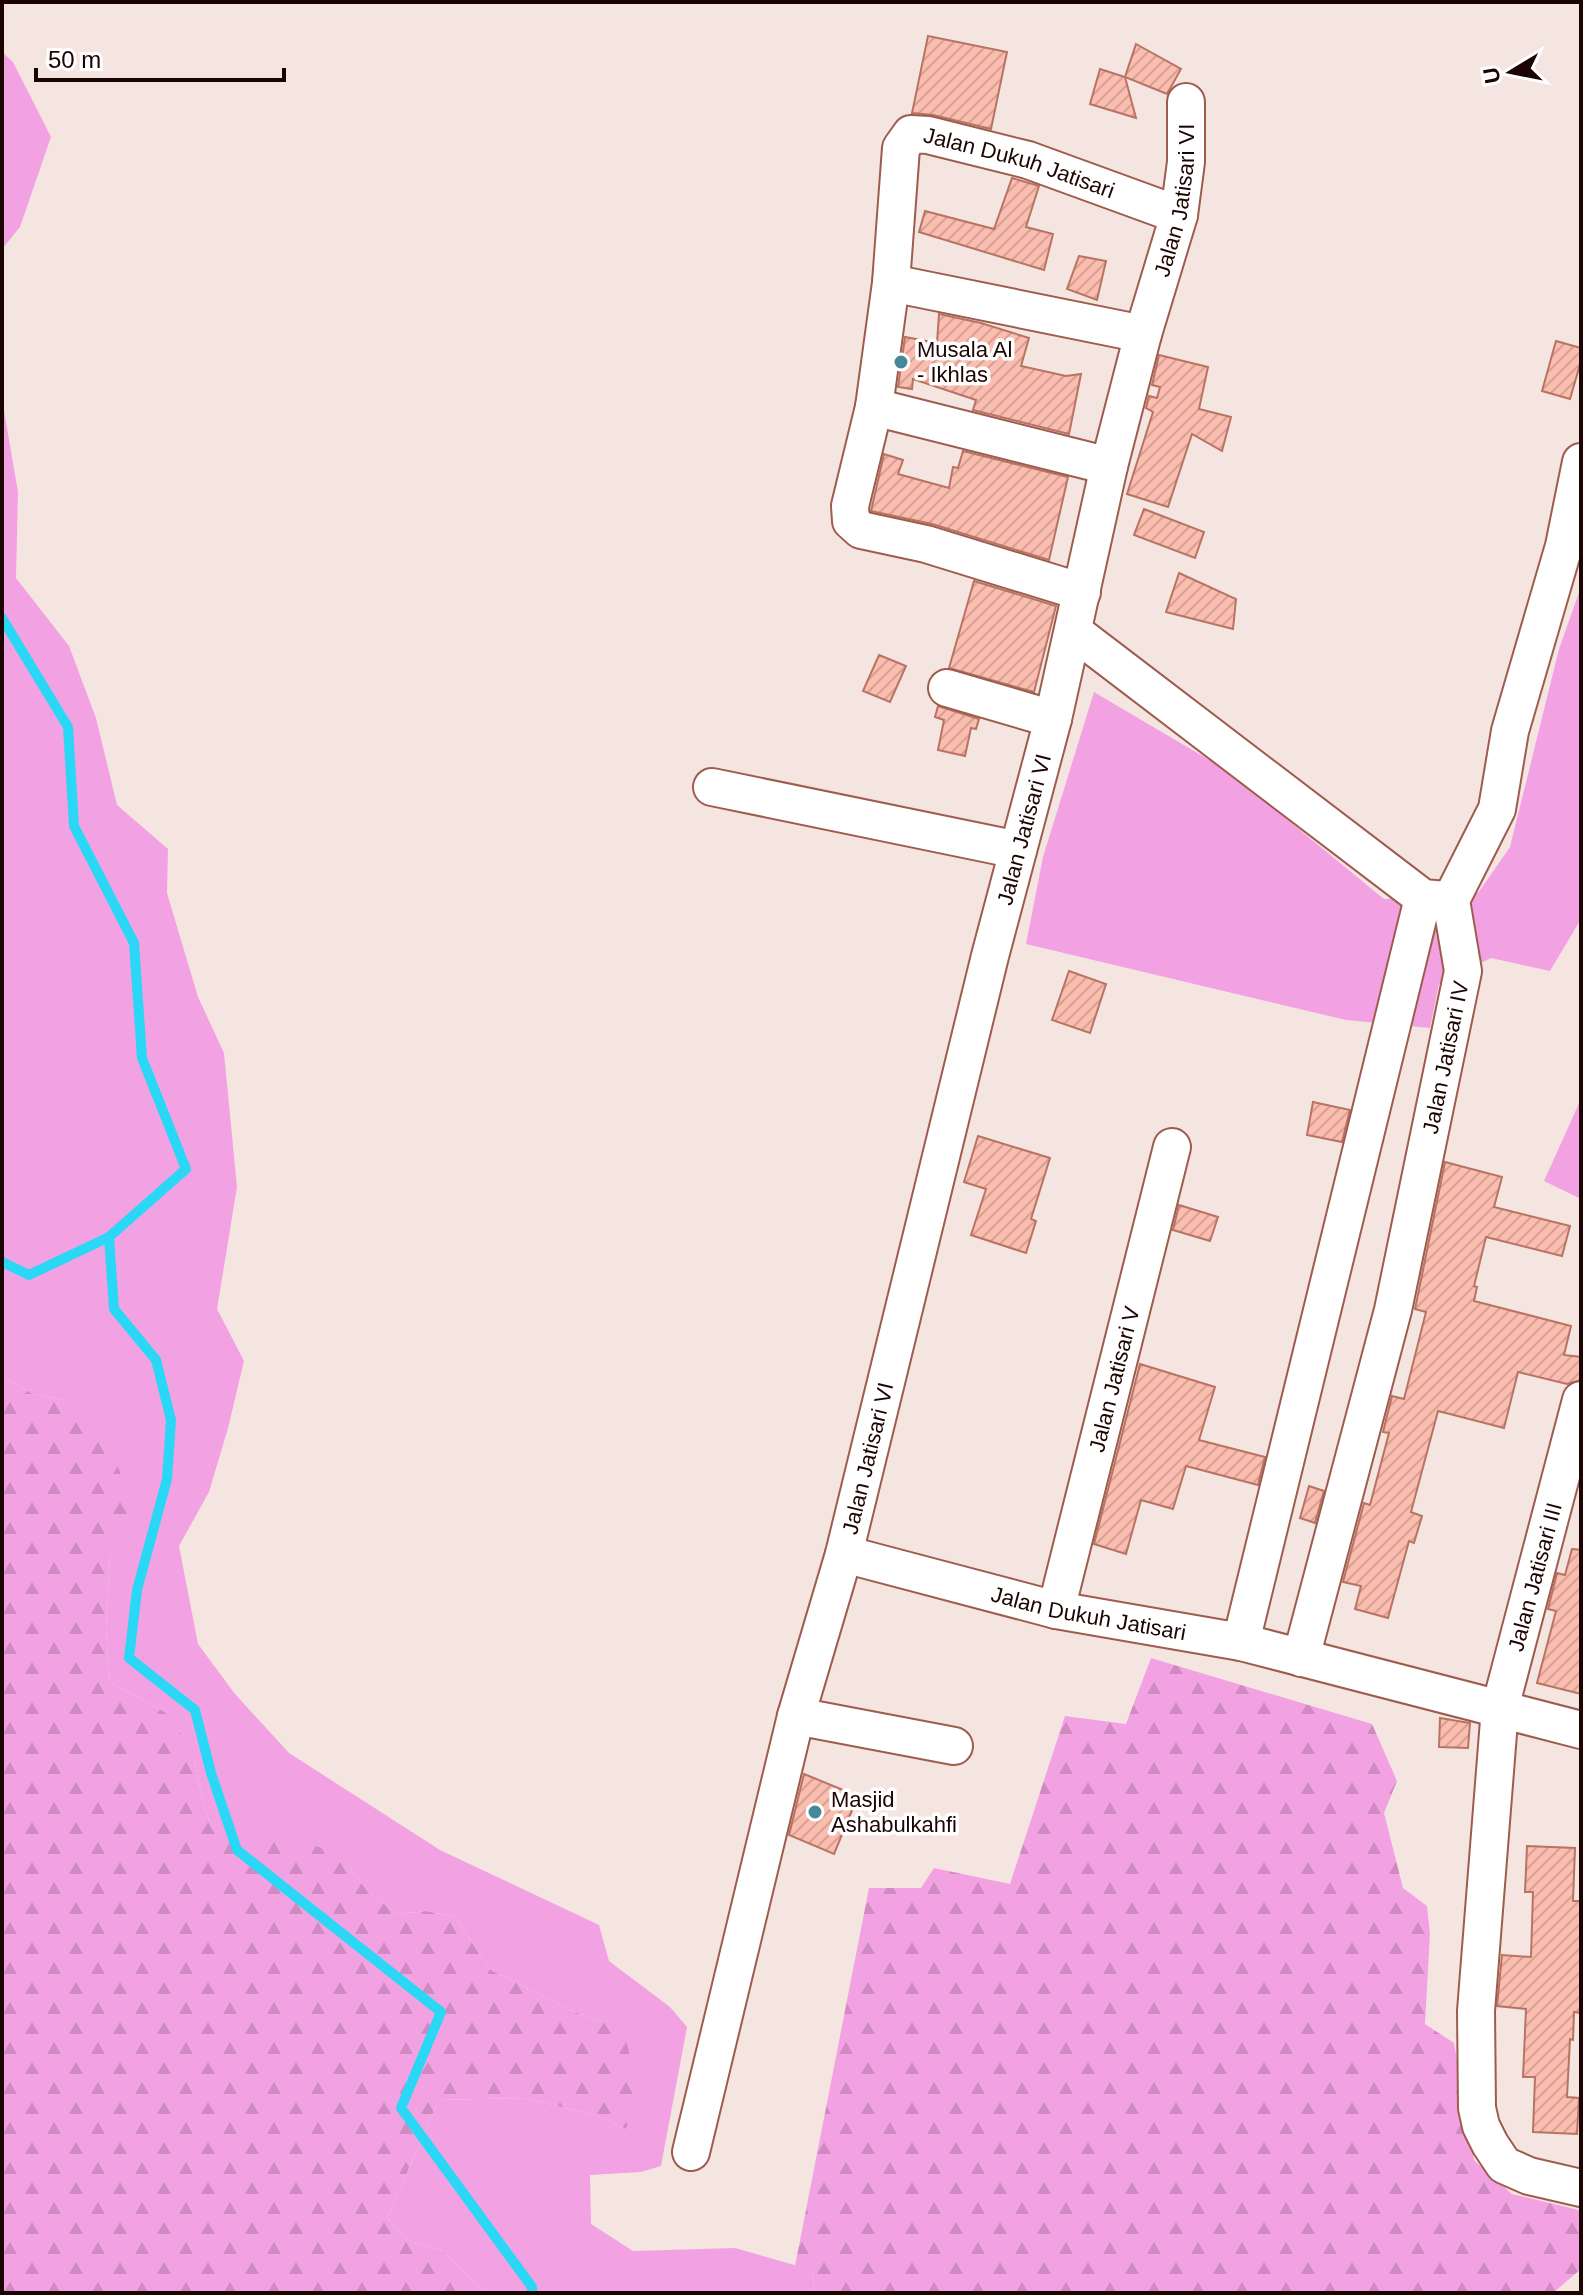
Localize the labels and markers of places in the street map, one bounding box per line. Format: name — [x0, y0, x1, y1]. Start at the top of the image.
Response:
place label: Musala Al - Ikhlas — [917, 337, 1012, 387]
marker: Musala Al - Ikhlas — [892, 353, 910, 371]
place label: Masjid Ashabulkahfi — [831, 1787, 957, 1837]
marker: Masjid Ashabulkahfi — [806, 1803, 824, 1821]

